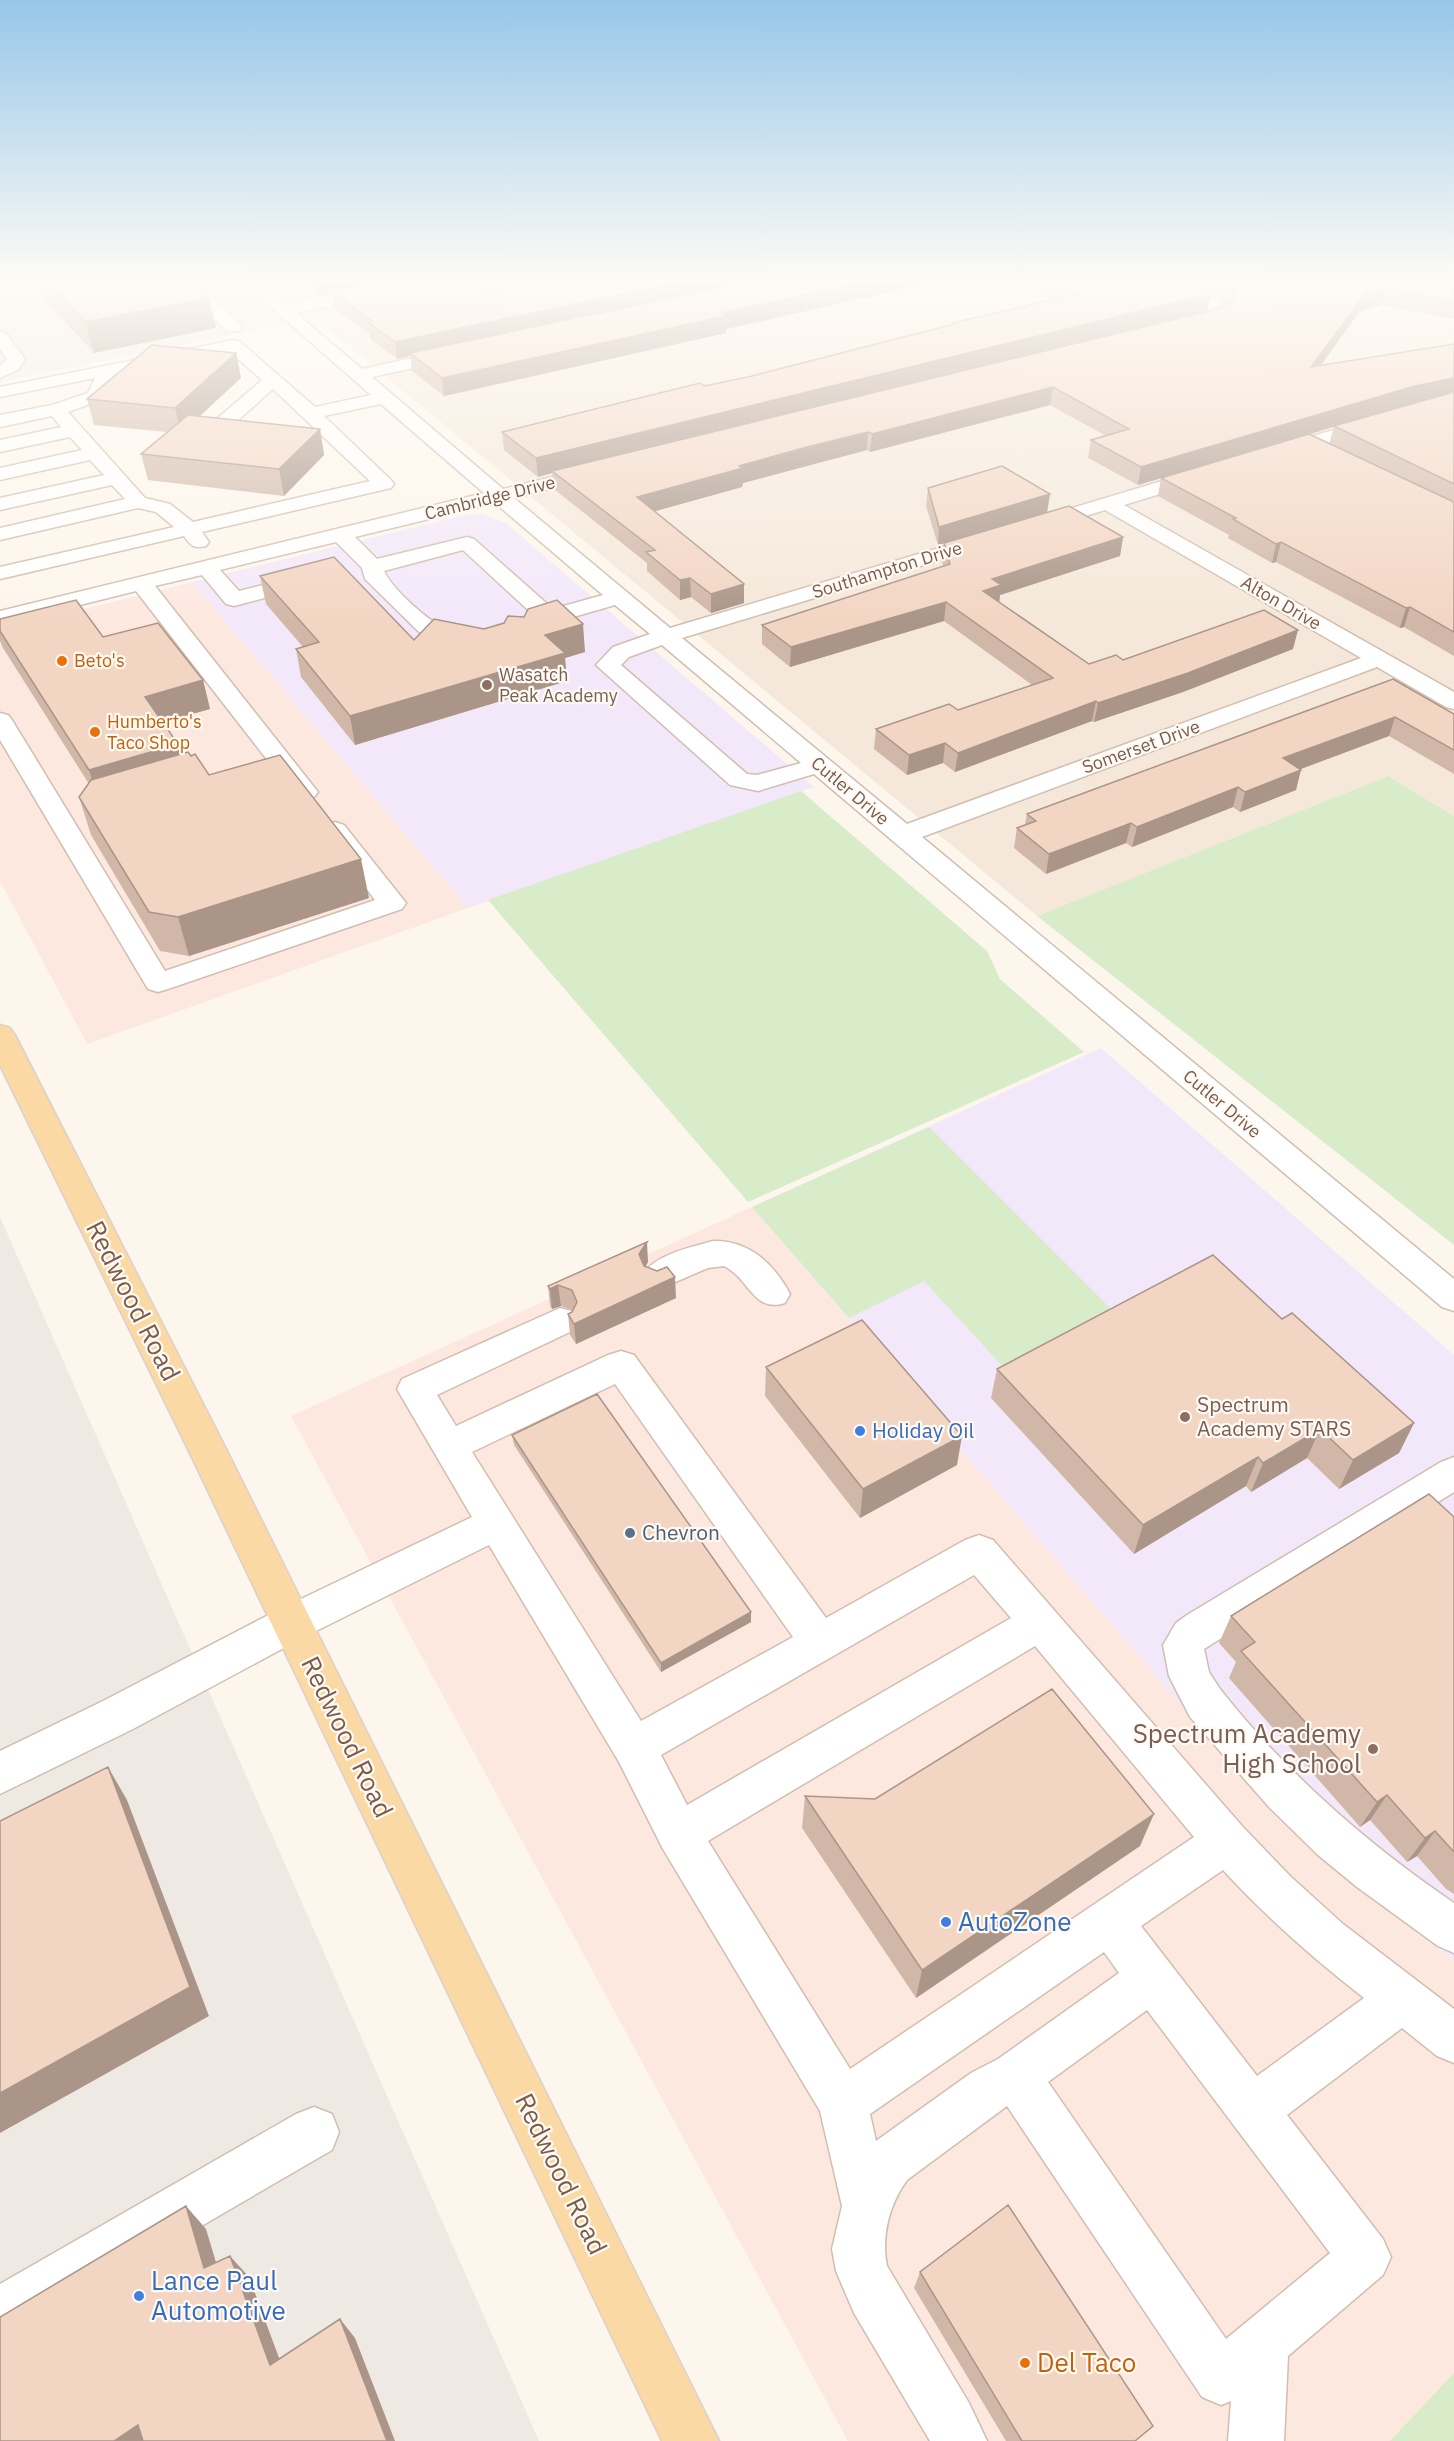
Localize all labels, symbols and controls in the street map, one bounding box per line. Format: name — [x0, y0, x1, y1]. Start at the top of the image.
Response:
street label: Cambridge Drive — [422, 470, 558, 525]
street label: Southampton Drive — [809, 536, 965, 603]
street label: Alton Drive — [1237, 570, 1326, 635]
place label: Beto's — [74, 649, 125, 672]
marker: Beto's — [55, 654, 69, 668]
place label: Wasatch Peak Academy — [499, 663, 618, 707]
marker: Wasatch Peak Academy — [480, 678, 494, 692]
place label: Humberto's Taco Shop — [107, 710, 202, 754]
street label: Somerset Drive — [1079, 715, 1203, 778]
marker: Humberto's Taco Shop — [88, 725, 102, 739]
street label: Cutler Drive — [806, 751, 894, 830]
street label: Cutler Drive — [1178, 1064, 1266, 1143]
street label: Redwood Road — [79, 1215, 189, 1386]
place label: Spectrum Academy STARS — [1197, 1390, 1351, 1442]
marker: Spectrum Academy STARS — [1178, 1410, 1192, 1424]
place label: Holiday Oil — [872, 1416, 974, 1444]
marker: Holiday Oil — [853, 1424, 867, 1438]
place label: Chevron — [642, 1518, 720, 1546]
marker: Chevron — [623, 1526, 637, 1540]
street label: Redwood Road — [294, 1650, 402, 1823]
place label: Spectrum Academy High School — [1133, 1716, 1361, 1780]
marker: Spectrum Academy High School — [1366, 1742, 1380, 1756]
place label: AutoZone — [958, 1904, 1071, 1938]
marker: AutoZone — [939, 1915, 953, 1929]
street label: Redwood Road — [508, 2087, 616, 2260]
place label: Lance Paul Automotive — [151, 2263, 286, 2327]
marker: Lance Paul Automotive — [132, 2289, 146, 2303]
place label: Del Taco — [1037, 2345, 1136, 2379]
marker: Del Taco — [1018, 2356, 1032, 2370]

